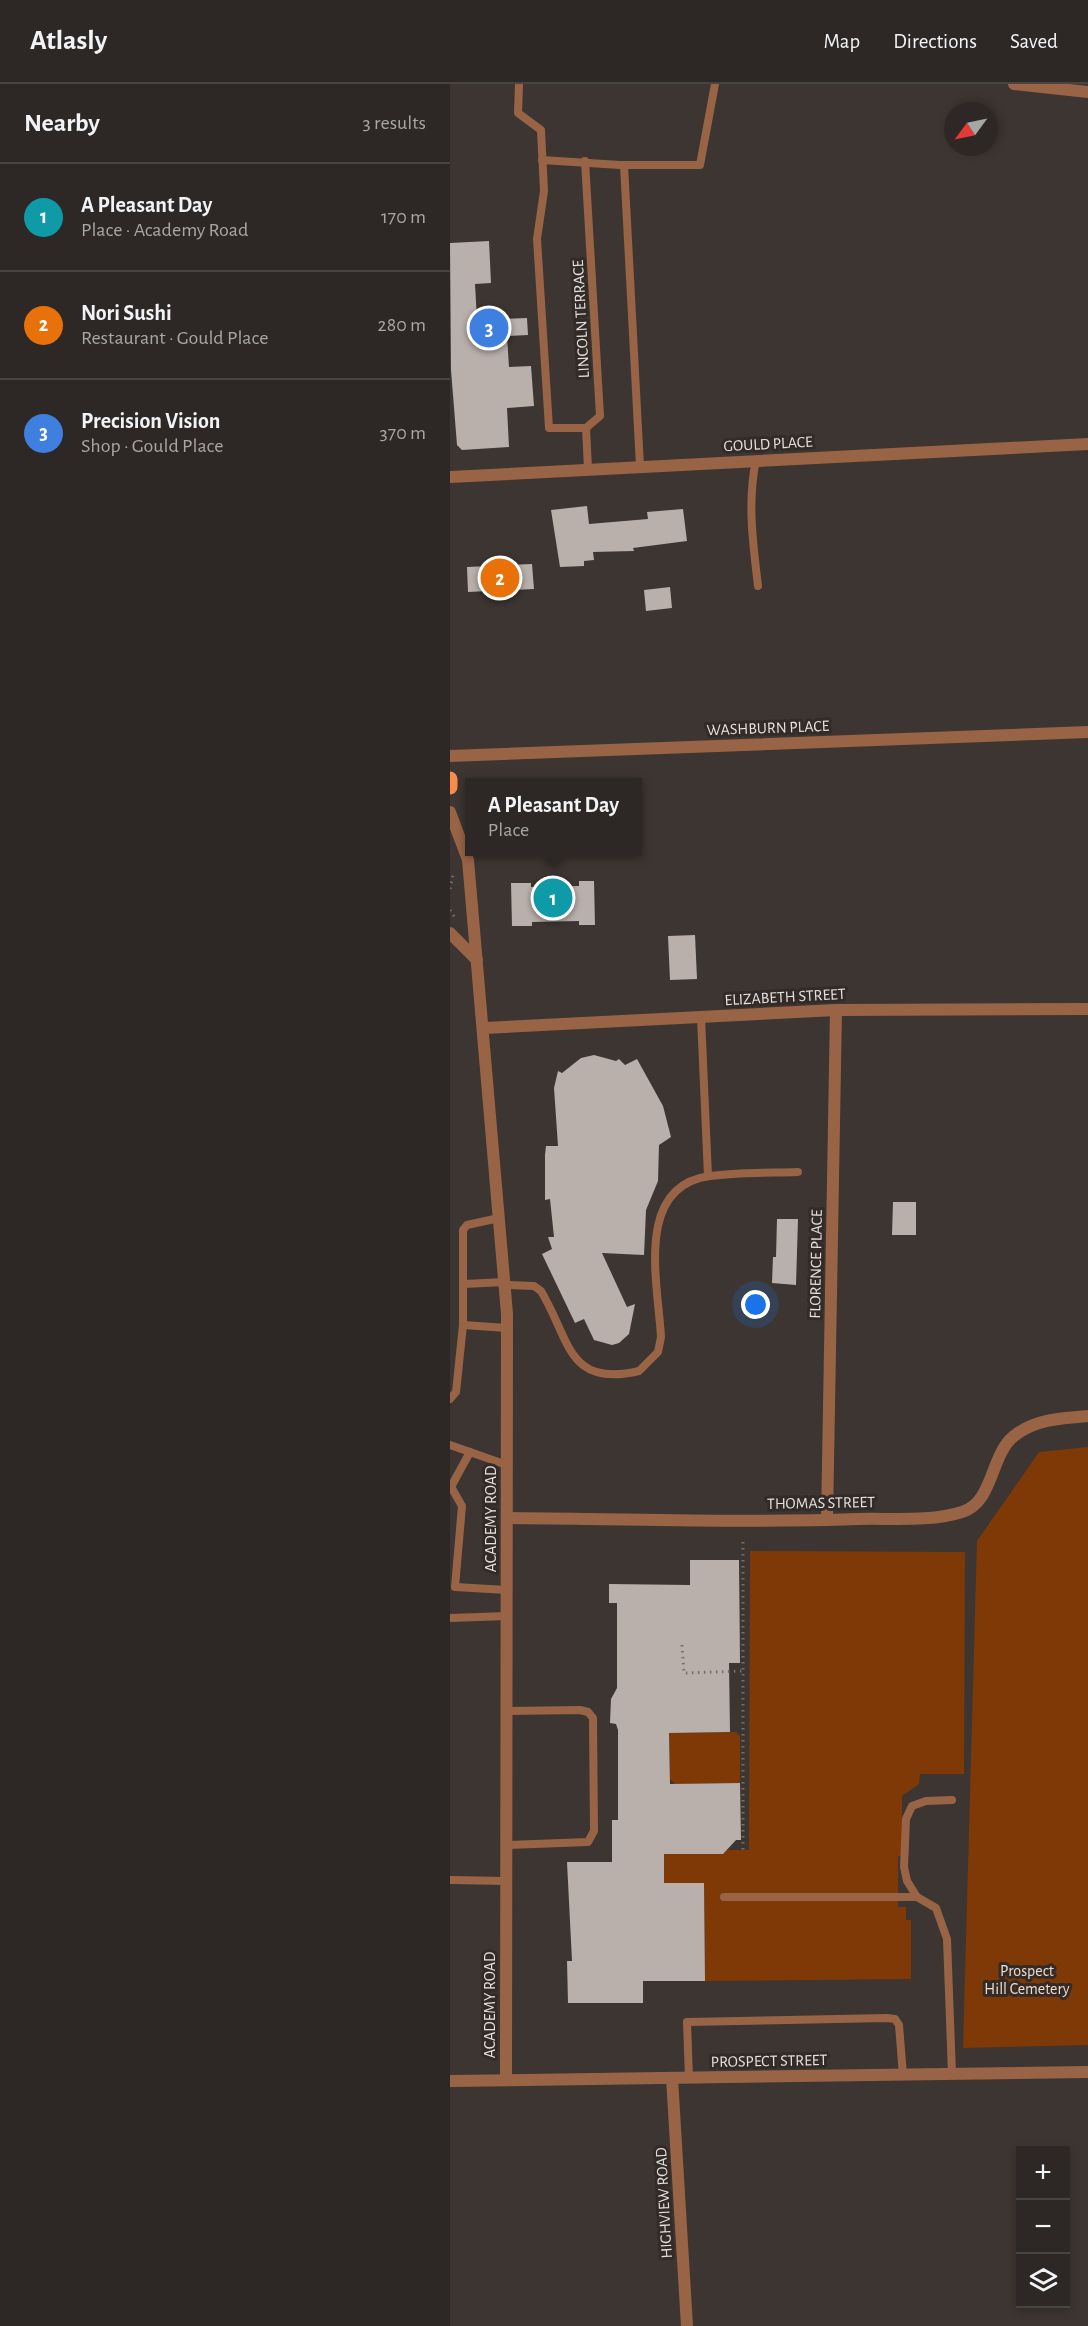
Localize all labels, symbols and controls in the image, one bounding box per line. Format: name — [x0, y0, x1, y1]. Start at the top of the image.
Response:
text: Atlasly — [30, 27, 107, 55]
text: Map — [824, 31, 860, 52]
text: Directions — [893, 31, 977, 52]
text: Saved — [1010, 31, 1058, 52]
north arrow — [944, 102, 998, 156]
text: Nearby — [24, 110, 100, 136]
text: 3 results — [362, 113, 426, 133]
text: A Pleasant Day — [81, 194, 212, 216]
text: 1 — [40, 207, 47, 227]
text: 170 m — [381, 207, 426, 227]
text: Place · Academy Road — [81, 220, 248, 240]
street label: LINCOLN TERRACE — [570, 259, 592, 379]
text: Nori Sushi — [81, 302, 172, 324]
pin: 3 — [470, 306, 508, 350]
text: 2 — [39, 315, 48, 335]
text: 280 m — [378, 315, 426, 335]
text: Restaurant · Gould Place — [81, 328, 269, 348]
text: Precision Vision — [81, 410, 220, 432]
text: 3 — [39, 423, 48, 443]
text: 370 m — [380, 423, 426, 443]
street label: GOULD PLACE — [723, 434, 813, 454]
text: Shop · Gould Place — [81, 436, 224, 456]
pin: 2 — [481, 556, 520, 600]
street label: WASHBURN PLACE — [706, 718, 830, 738]
popup — [465, 778, 642, 856]
text: A Pleasant Day — [488, 794, 619, 816]
text: Place — [488, 820, 529, 840]
pin: 1 — [534, 876, 572, 920]
street label: ELIZABETH STREET — [724, 986, 846, 1008]
street label: FLORENCE PLACE — [807, 1209, 825, 1319]
your location — [741, 1290, 770, 1319]
street label: ACADEMY ROAD — [483, 1466, 499, 1572]
street label: THOMAS STREET — [767, 1494, 875, 1512]
street label: ACADEMY ROAD — [482, 1952, 498, 2058]
park label: Prospect Hill Cemetery — [984, 1963, 1070, 1998]
street label: PROSPECT STREET — [711, 2052, 828, 2070]
map controls — [1016, 2146, 1070, 2308]
button: + — [1016, 2146, 1070, 2200]
street label: HIGHVIEW ROAD — [653, 2147, 675, 2259]
button: − — [1016, 2200, 1070, 2254]
button: layers — [1016, 2254, 1070, 2308]

